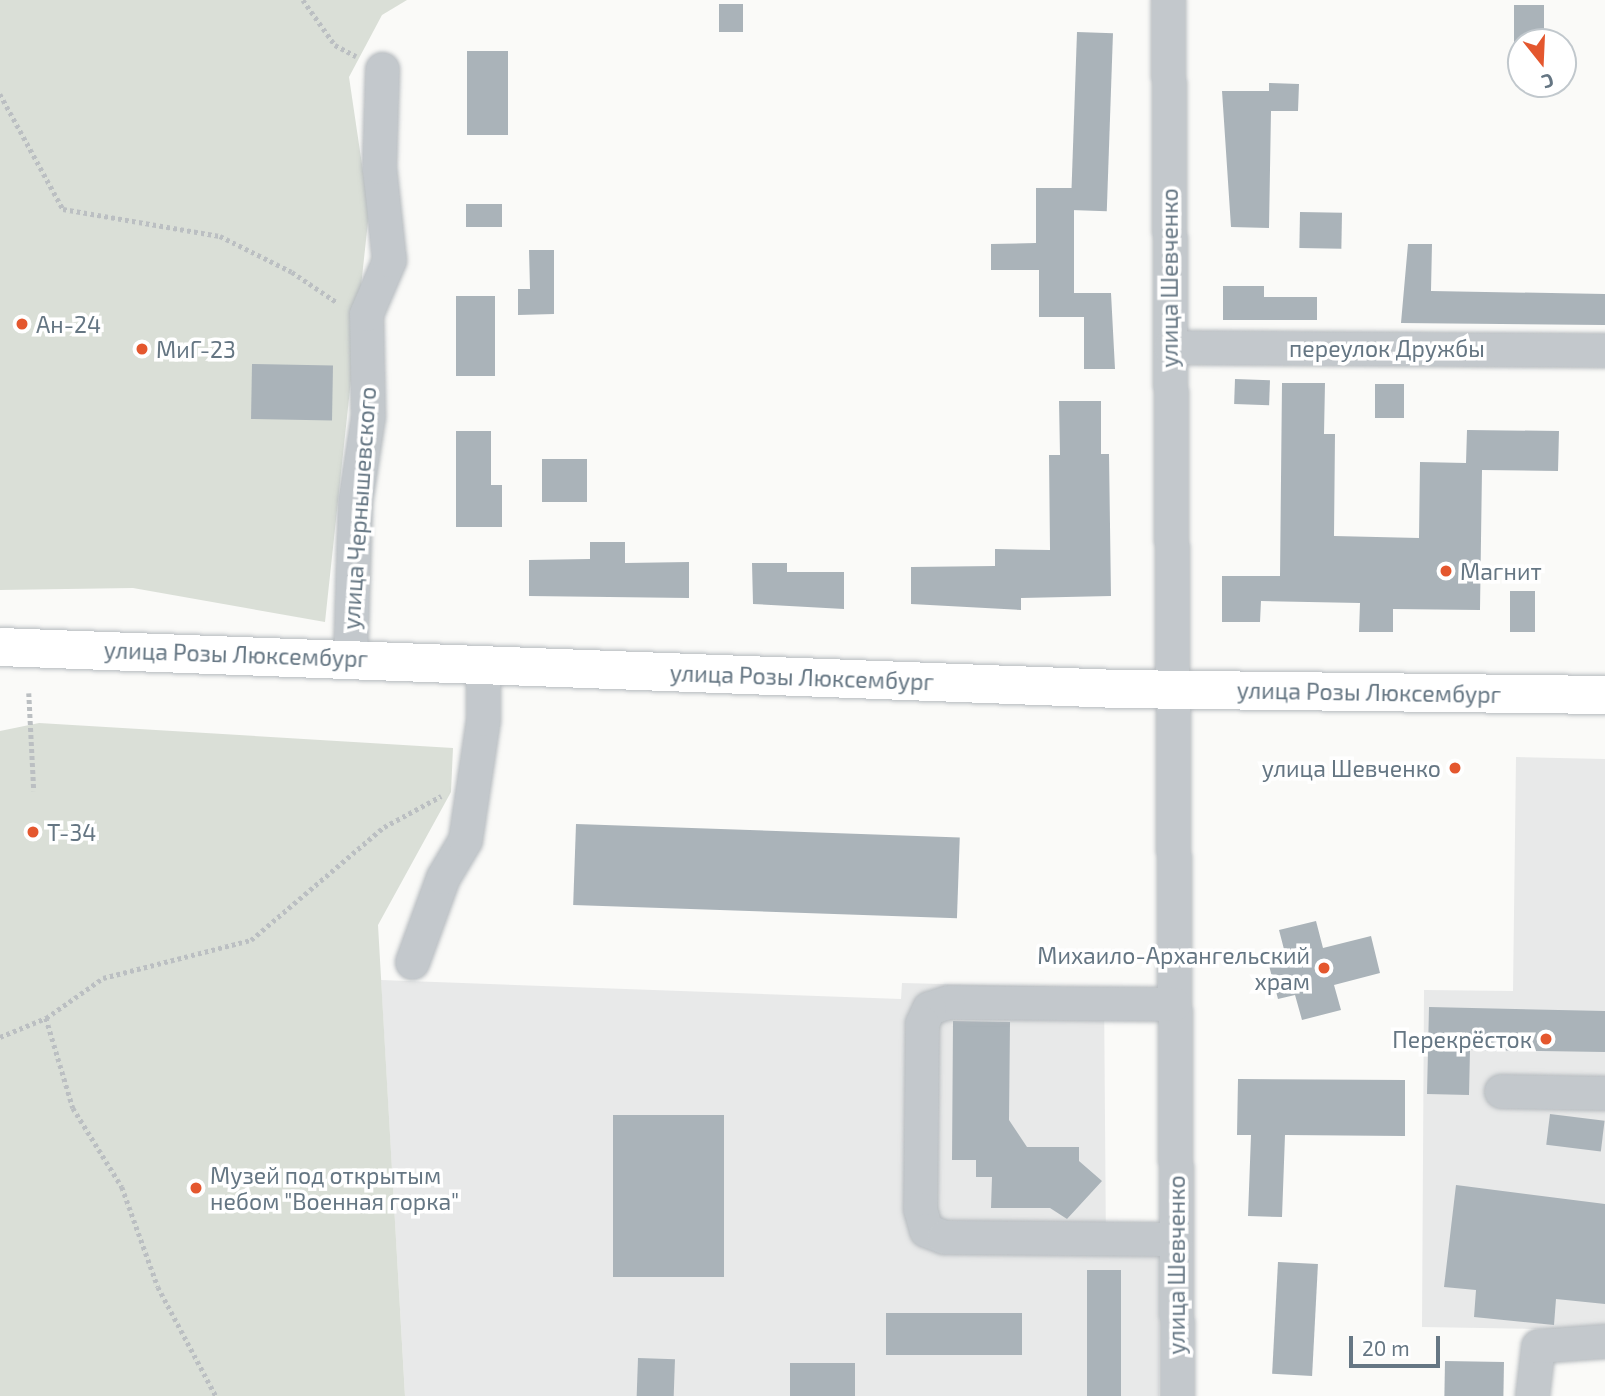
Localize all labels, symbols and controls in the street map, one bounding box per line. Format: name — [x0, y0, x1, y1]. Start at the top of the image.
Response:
north arrow — [1507, 28, 1577, 98]
text: С — [1539, 69, 1557, 94]
street label: улица Шевченко — [1155, 188, 1183, 368]
place label: Ан-24 — [36, 310, 101, 338]
marker: Ан-24 — [14, 316, 30, 332]
street label: переулок Дружбы — [1289, 334, 1485, 362]
place label: МиГ-23 — [156, 335, 236, 363]
marker: МиГ-23 — [134, 341, 150, 357]
street label: улица Чернышевского — [337, 386, 381, 630]
place label: Магнит — [1460, 557, 1542, 585]
marker: Магнит — [1438, 563, 1454, 579]
street label: улица Розы Люксембург — [103, 636, 369, 672]
street label: улица Розы Люксембург — [669, 659, 935, 695]
street label: улица Розы Люксембург — [1237, 676, 1501, 708]
place label: улица Шевченко — [1262, 754, 1441, 782]
marker: улица Шевченко — [1447, 760, 1463, 776]
place label: Т-34 — [47, 818, 96, 846]
marker: Т-34 — [25, 824, 41, 840]
place label: Михаило-Архангельский храм — [1037, 941, 1310, 995]
marker: Михаило-Архангельский храм — [1316, 960, 1332, 976]
place label: Перекрёсток — [1392, 1025, 1532, 1053]
marker: Перекрёсток — [1538, 1031, 1554, 1047]
place label: Музей под открытым небом "Военная горка" — [210, 1161, 459, 1215]
street label: улица Шевченко — [1162, 1175, 1190, 1355]
marker: Музей под открытым небом "Военная горка" — [188, 1180, 204, 1196]
scale bar — [1353, 1322, 1444, 1366]
text: 20 m — [1362, 1335, 1410, 1360]

